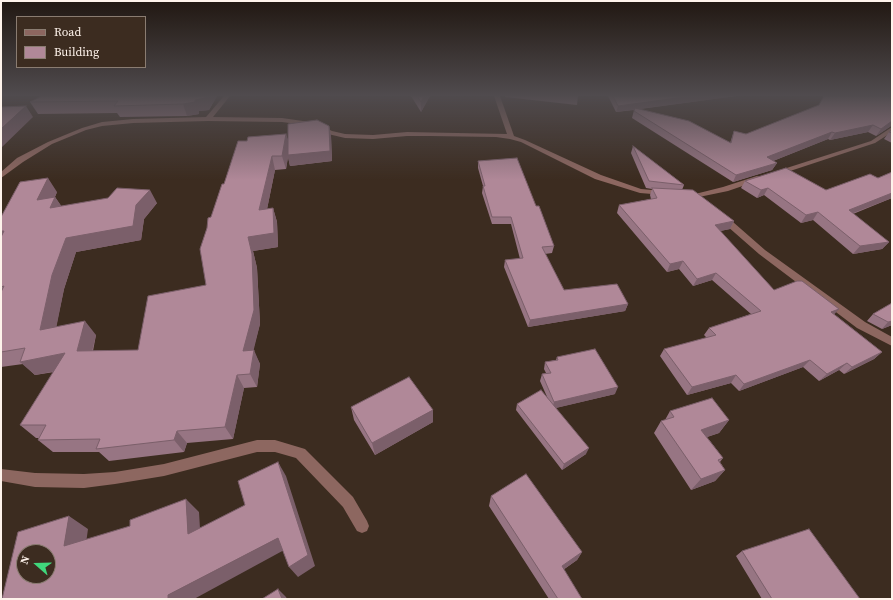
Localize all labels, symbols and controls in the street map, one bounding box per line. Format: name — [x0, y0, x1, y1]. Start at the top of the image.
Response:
legend — [16, 16, 146, 68]
text: Road — [54, 24, 81, 40]
text: Building — [54, 44, 99, 60]
north arrow — [16, 544, 56, 584]
text: N — [17, 554, 34, 566]

